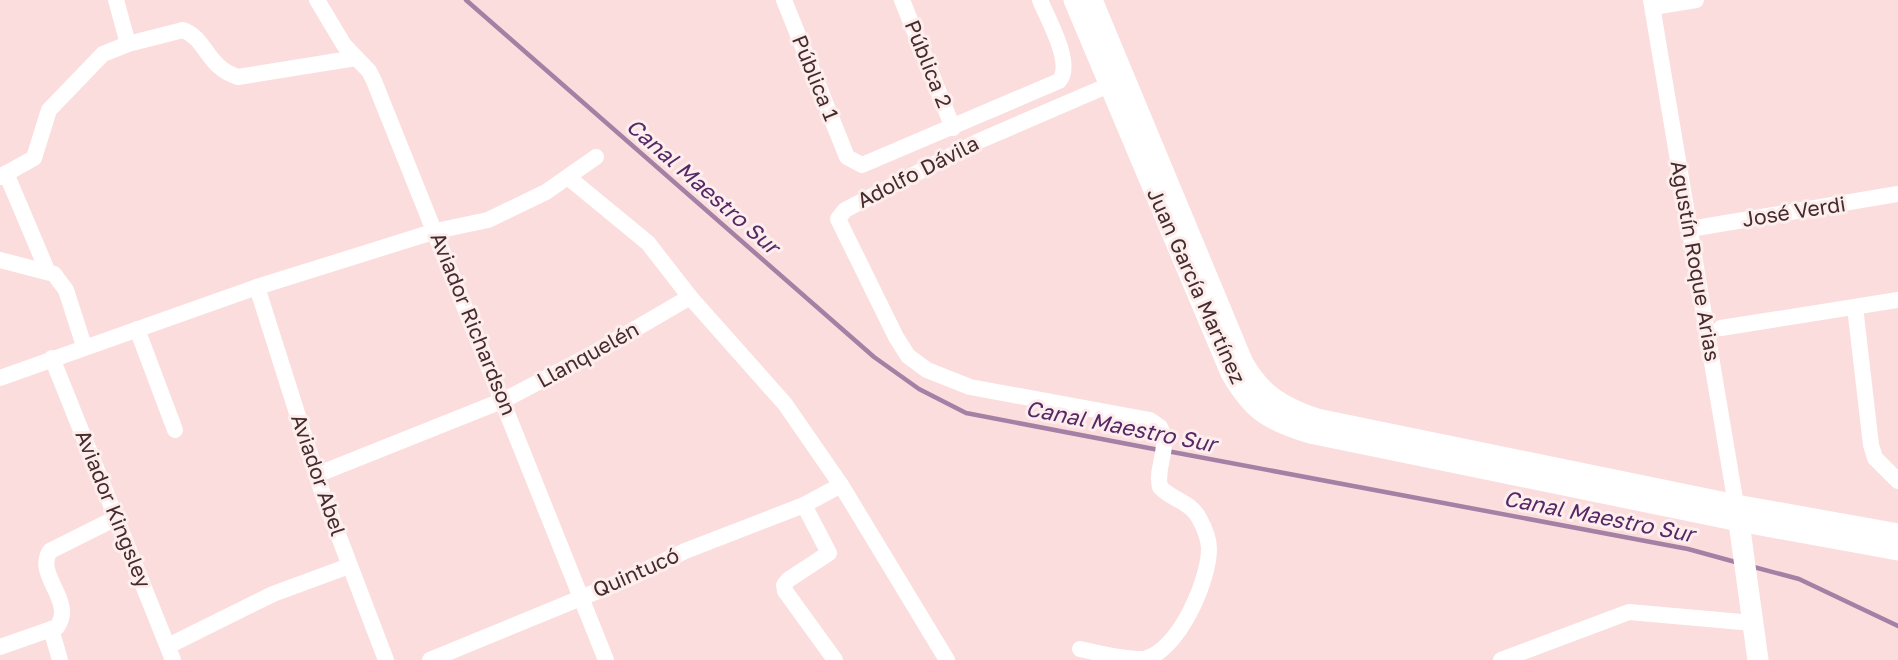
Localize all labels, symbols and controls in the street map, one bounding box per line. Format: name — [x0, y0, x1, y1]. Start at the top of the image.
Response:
street label: Pública 2 — [900, 16, 958, 111]
street label: Pública 1 — [787, 31, 845, 124]
water label: Canal Maestro Sur — [621, 112, 788, 262]
street label: Adolfo Dávila — [852, 129, 983, 213]
street label: Agustín Roque Arias — [1666, 158, 1726, 363]
street label: Juan García Martínez — [1142, 184, 1252, 388]
street label: José Verdi — [1740, 190, 1847, 232]
street label: Aviador Richardson — [425, 228, 522, 419]
street label: Llanquelén — [532, 315, 643, 393]
water label: Canal Maestro Sur — [1024, 394, 1222, 458]
street label: Aviador Abel — [286, 410, 352, 539]
street label: Aviador Kingsley — [70, 426, 158, 592]
water label: Canal Maestro Sur — [1502, 484, 1700, 548]
street label: Quintucó — [588, 542, 683, 603]

